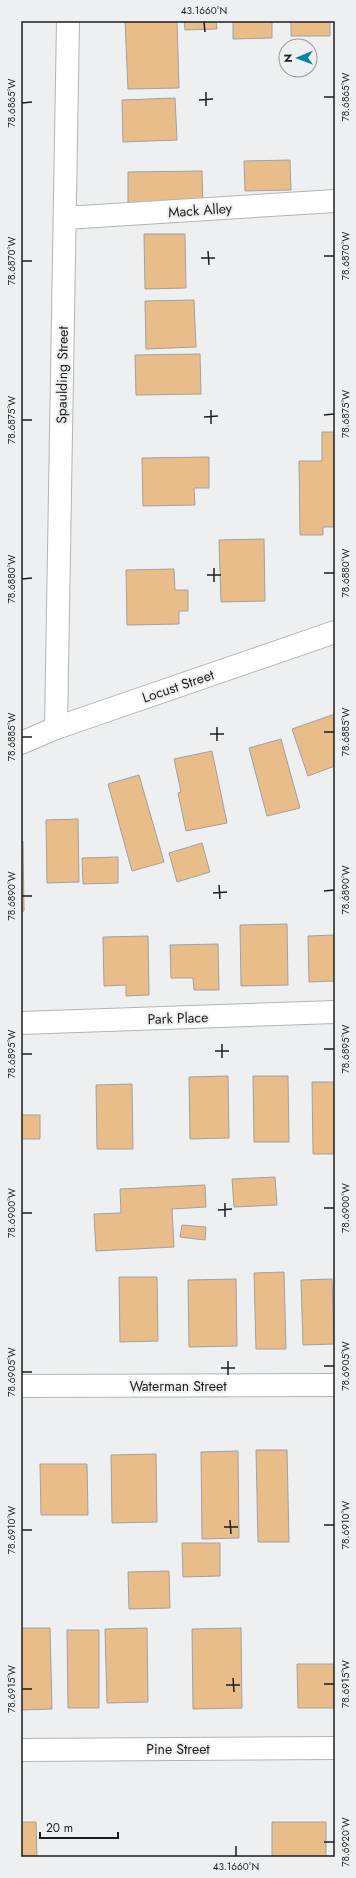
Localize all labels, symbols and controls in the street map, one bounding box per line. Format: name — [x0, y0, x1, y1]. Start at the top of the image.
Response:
text: 43.1660°N — [181, 3, 227, 18]
north arrow — [278, 38, 318, 78]
text: N — [280, 54, 296, 63]
text: 78.6865°W — [338, 72, 353, 121]
text: 78.6865°W — [4, 78, 19, 127]
street label: Mack Alley — [167, 198, 233, 222]
text: 78.6870°W — [338, 232, 353, 280]
text: 78.6870°W — [4, 237, 19, 285]
street label: Spaulding Street — [51, 325, 73, 424]
text: 78.6875°W — [338, 390, 353, 438]
text: 78.6875°W — [4, 396, 19, 444]
text: 78.6880°W — [338, 548, 353, 597]
text: 78.6880°W — [4, 554, 19, 603]
street label: Locust Street — [139, 664, 217, 708]
text: 78.6885°W — [338, 708, 353, 756]
text: 78.6885°W — [4, 713, 19, 761]
text: 78.6890°W — [338, 865, 353, 915]
text: 78.6890°W — [4, 871, 19, 921]
street label: Park Place — [147, 1007, 209, 1029]
text: 78.6895°W — [338, 1024, 353, 1073]
text: 78.6895°W — [4, 1029, 19, 1078]
text: 78.6900°W — [338, 1183, 353, 1233]
text: 78.6900°W — [4, 1188, 19, 1238]
text: 78.6905°W — [338, 1341, 353, 1391]
text: 78.6905°W — [4, 1347, 19, 1397]
street label: Waterman Street — [129, 1376, 227, 1396]
text: 78.6910°W — [338, 1501, 353, 1549]
text: 78.6910°W — [4, 1506, 19, 1554]
text: 78.6915°W — [338, 1660, 353, 1708]
text: 78.6915°W — [4, 1665, 19, 1713]
street label: Pine Street — [146, 1739, 210, 1759]
scale bar — [40, 1814, 118, 1840]
text: 78.6920°W — [338, 1817, 353, 1867]
text: 20 m — [46, 1819, 73, 1837]
text: 43.1660°N — [213, 1859, 259, 1874]

